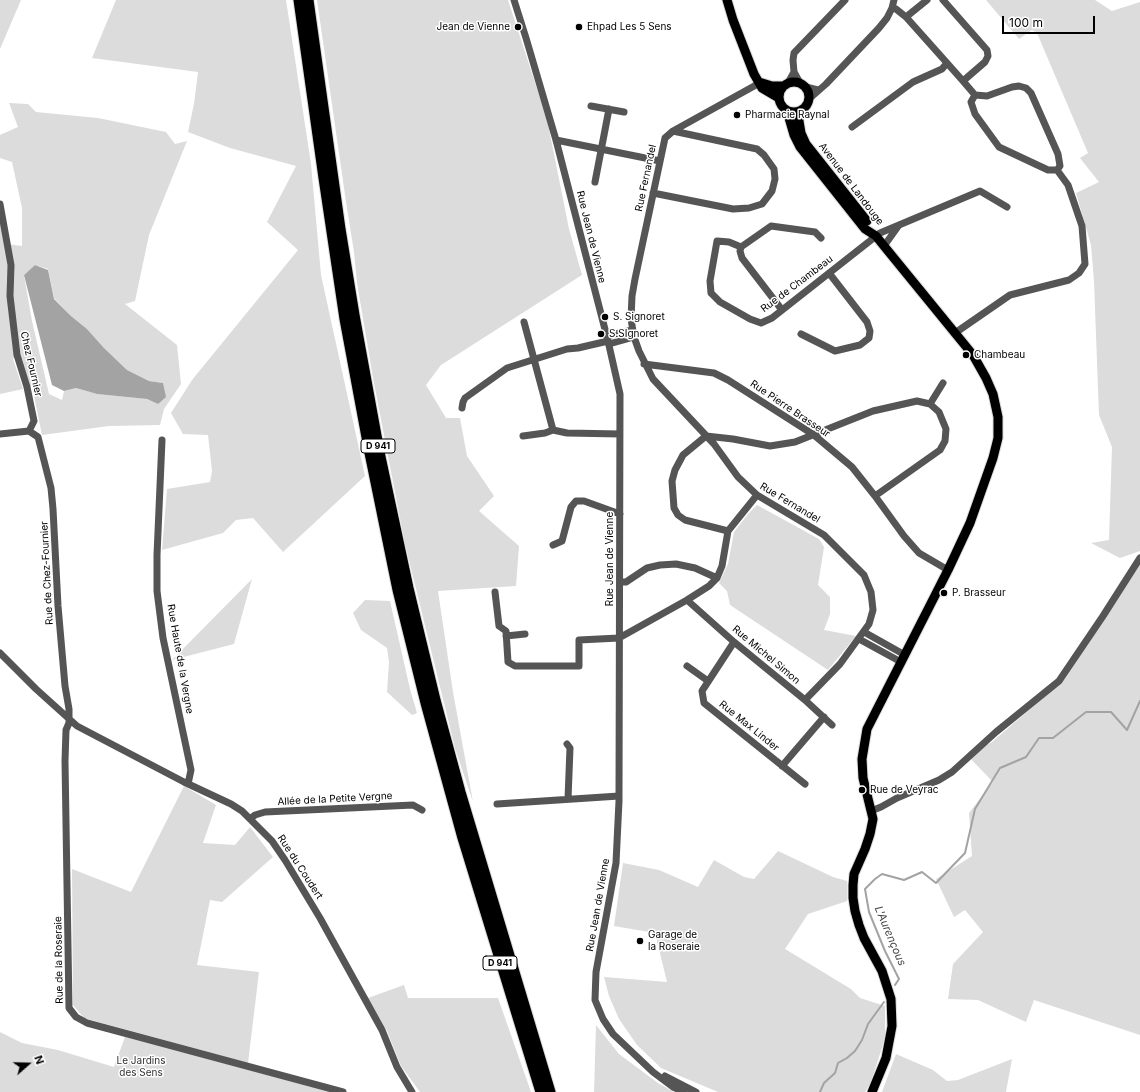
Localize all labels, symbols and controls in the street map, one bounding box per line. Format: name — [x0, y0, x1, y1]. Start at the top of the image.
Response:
scale bar — [1004, 8, 1097, 34]
text: 100 m — [1009, 15, 1043, 30]
place label: Jean de Vienne — [436, 21, 510, 33]
place label: Ehpad Les 5 Sens — [587, 21, 672, 33]
marker: Jean de Vienne — [513, 22, 523, 32]
marker: Ehpad Les 5 Sens — [574, 22, 584, 32]
place label: Pharmacie Raynal — [745, 109, 829, 121]
marker: Pharmacie Raynal — [732, 110, 742, 120]
street label: Avenue de Landouge — [816, 141, 886, 227]
street label: Rue Fernandel — [633, 143, 659, 213]
street label: Rue Jean de Vienne — [574, 190, 608, 284]
street label: Rue de Chambeau — [759, 253, 835, 315]
place label: S. Signoret — [613, 311, 665, 323]
marker: S. Signoret — [600, 312, 610, 322]
place label: S.SIgnoret — [609, 328, 658, 340]
marker: S.SIgnoret — [596, 329, 606, 339]
street label: Chez Fournier — [18, 330, 44, 398]
place label: Chambeau — [974, 349, 1025, 361]
marker: Chambeau — [961, 350, 971, 360]
street label: Rue Pierre Brasseur — [748, 378, 832, 440]
road number: D 941 — [361, 439, 395, 453]
street label: Rue Fernandel — [758, 480, 822, 526]
street label: Rue Jean de Vienne — [604, 512, 616, 606]
street label: Rue de Chez-Fournier — [38, 521, 56, 625]
place label: P. Brasseur — [952, 587, 1006, 599]
marker: P. Brasseur — [939, 588, 949, 598]
street label: Rue Haute de la Vergne — [164, 603, 196, 715]
street label: Rue Michel Simon — [730, 623, 802, 687]
street label: Rue Max Linder — [717, 698, 781, 754]
place label: Rue de Veyrac — [870, 784, 938, 796]
marker: Rue de Veyrac — [857, 785, 867, 795]
street label: Allée de la Petite Vergne — [277, 790, 393, 808]
street label: Rue du Coudert — [275, 833, 325, 901]
street label: Rue Jean de Vienne — [584, 857, 612, 953]
water label: L'Aurençous — [871, 904, 909, 968]
street label: Rue de la Roseraie — [52, 916, 66, 1004]
place label: Garage de la Roseraie — [648, 929, 700, 952]
marker: Garage de la Roseraie — [635, 936, 645, 946]
road number: D 941 — [483, 956, 517, 970]
north arrow — [8, 1044, 48, 1084]
text: N — [31, 1054, 47, 1066]
park label: Le Jardins des Sens — [117, 1055, 165, 1078]

